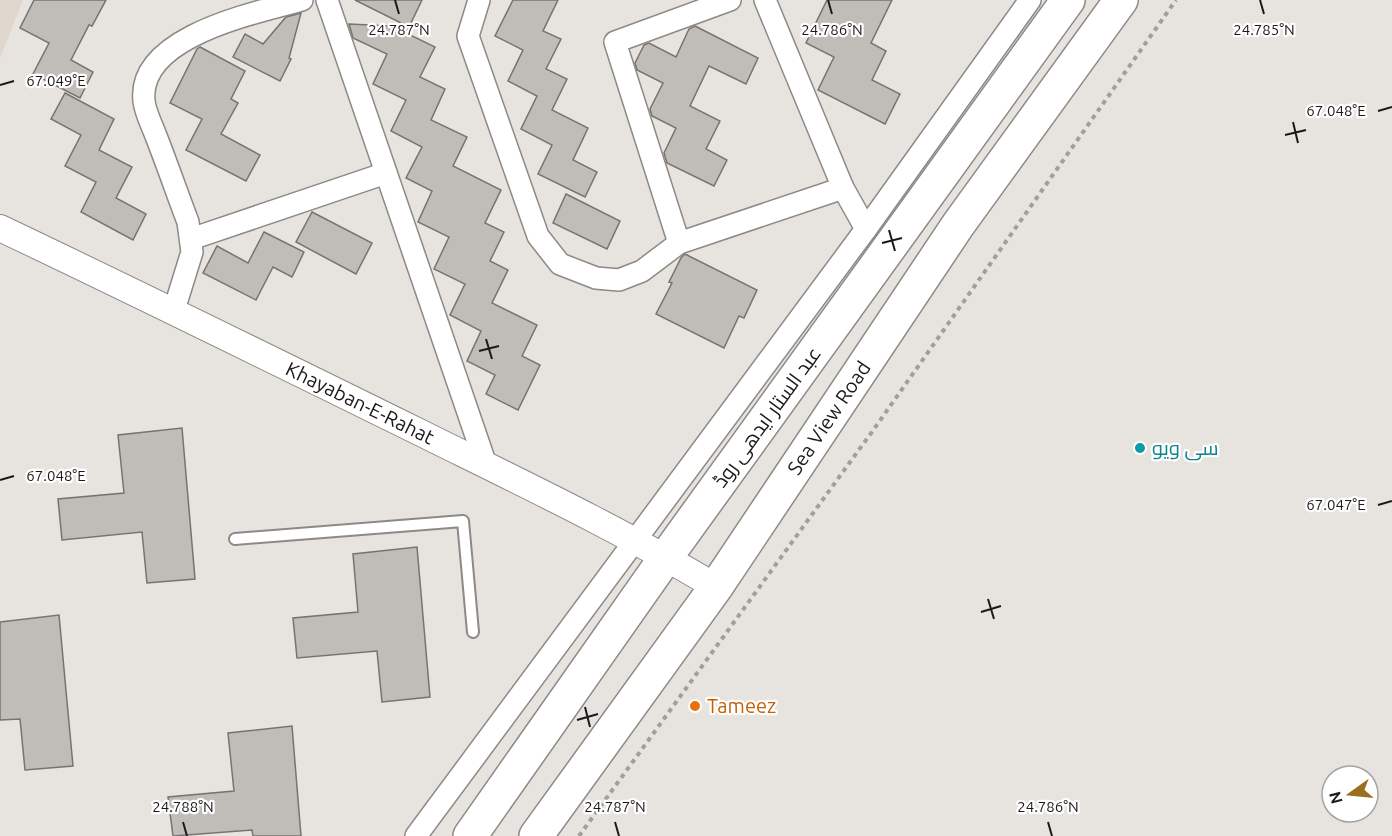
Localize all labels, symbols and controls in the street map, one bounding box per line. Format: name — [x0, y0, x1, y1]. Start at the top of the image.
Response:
text: 24.787°N — [368, 21, 430, 38]
text: 24.786°N — [801, 21, 863, 38]
text: 24.785°N — [1233, 21, 1295, 38]
text: 67.049°E — [26, 72, 86, 89]
text: 67.048°E — [1306, 102, 1366, 119]
street label: عبد الستار ایدھی روڈ — [708, 342, 827, 493]
street label: Khayaban-E-Rahat — [282, 357, 438, 448]
street label: Sea View Road — [782, 357, 875, 479]
place label: سی ویو — [1152, 436, 1219, 461]
marker: سی ویو — [1133, 441, 1147, 455]
text: 67.048°E — [26, 467, 86, 484]
text: 67.047°E — [1306, 496, 1366, 513]
place label: Tameez — [707, 694, 776, 717]
marker: Tameez — [688, 699, 702, 713]
north arrow — [1320, 764, 1380, 824]
text: N — [1325, 790, 1346, 806]
text: 24.788°N — [152, 798, 214, 815]
text: 24.787°N — [584, 798, 646, 815]
text: 24.786°N — [1017, 798, 1079, 815]

